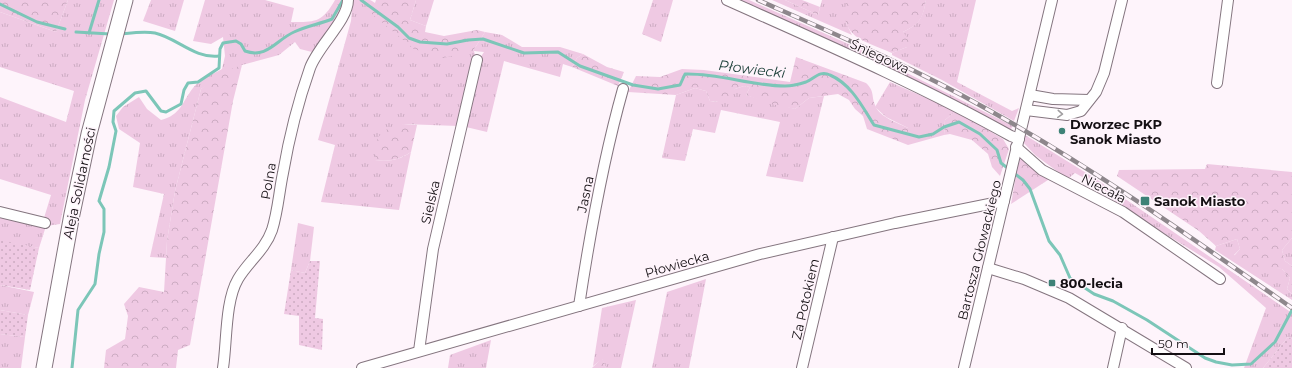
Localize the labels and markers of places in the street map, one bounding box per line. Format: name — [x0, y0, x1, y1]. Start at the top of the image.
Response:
place label: Dworzec PKP Sanok Miasto — [1070, 116, 1162, 147]
marker: Dworzec PKP Sanok Miasto — [1057, 126, 1067, 136]
place label: Sanok Miasto — [1154, 193, 1246, 209]
marker: Sanok Miasto — [1139, 195, 1151, 207]
place label: 800-lecia — [1060, 275, 1123, 291]
marker: 800-lecia — [1047, 278, 1057, 288]

